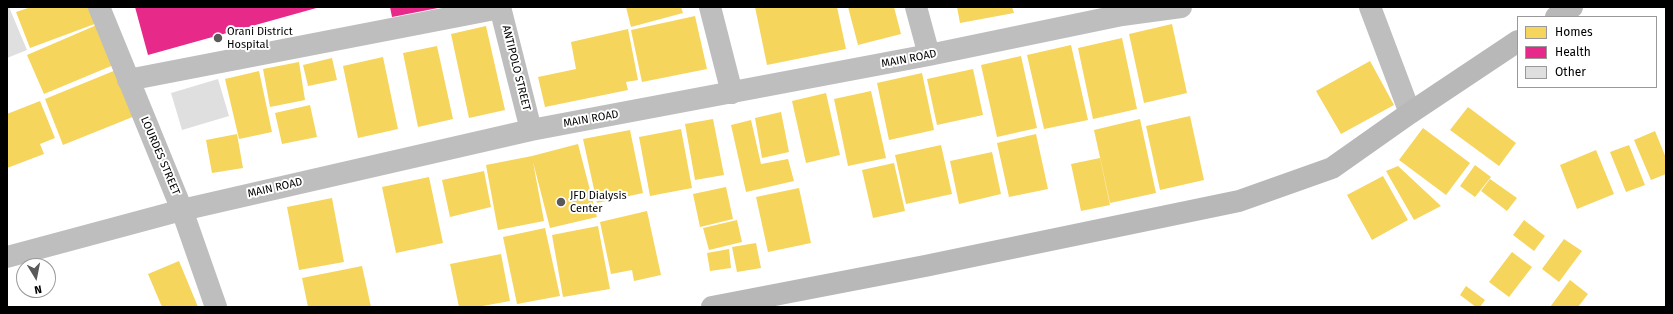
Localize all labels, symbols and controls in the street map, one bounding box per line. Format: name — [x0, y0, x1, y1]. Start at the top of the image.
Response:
legend — [1517, 16, 1657, 88]
street label: ANTIPOLO STREET — [499, 24, 533, 112]
place label: Orani District Hospital — [227, 25, 293, 51]
text: Homes — [1555, 25, 1593, 39]
marker: Orani District Hospital — [212, 32, 224, 44]
text: Health — [1555, 45, 1591, 59]
street label: MAIN ROAD — [880, 47, 938, 71]
text: Other — [1555, 65, 1586, 79]
street label: MAIN ROAD — [562, 108, 620, 130]
street label: LOURDES STREET — [138, 115, 182, 197]
street label: MAIN ROAD — [246, 175, 304, 201]
place label: JFD Dialysis Center — [570, 189, 627, 215]
marker: JFD Dialysis Center — [555, 196, 567, 208]
north arrow — [16, 258, 56, 298]
text: N — [33, 282, 43, 296]

